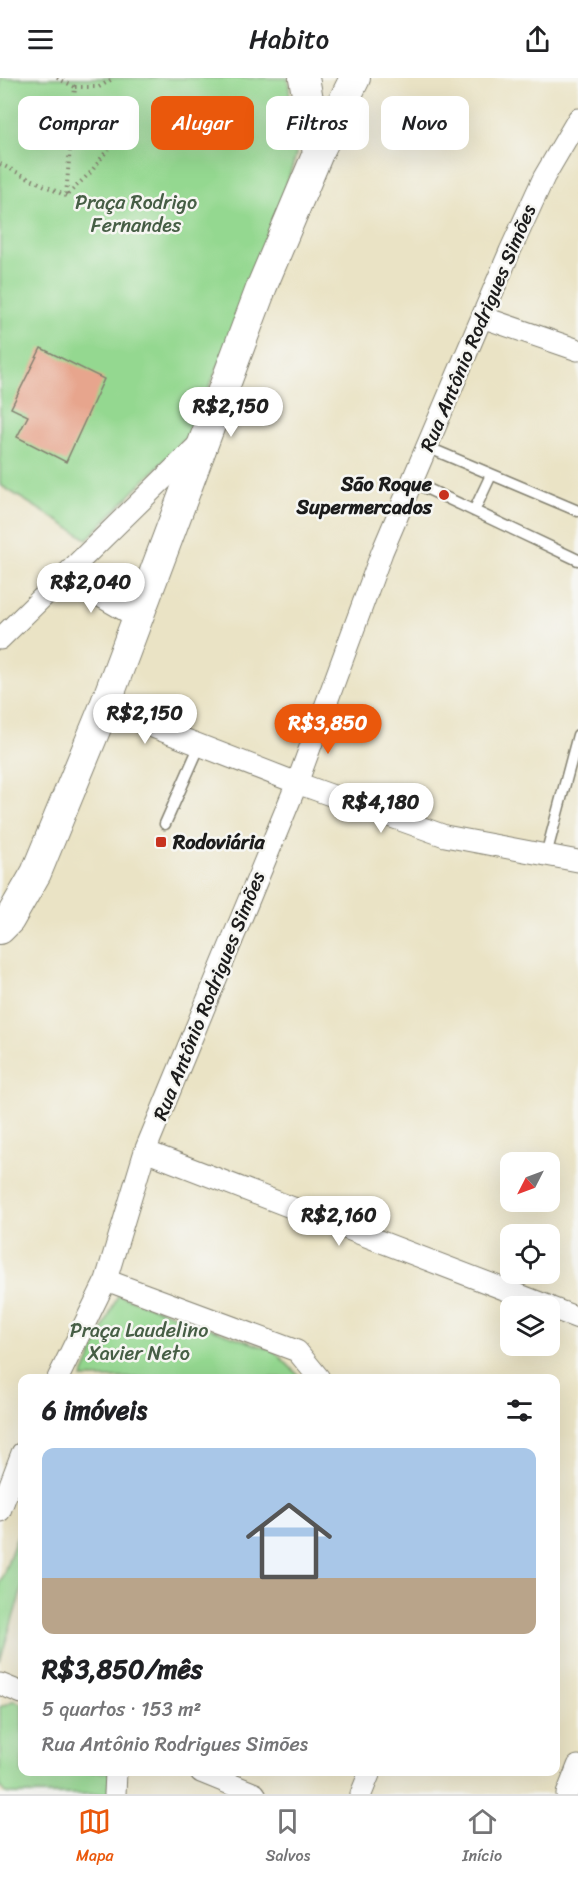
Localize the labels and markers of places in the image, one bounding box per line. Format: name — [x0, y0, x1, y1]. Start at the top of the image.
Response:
pin: R$2,150 — [176, 387, 286, 438]
place label: São Roque Supermercados — [296, 467, 433, 525]
marker: São Roque Supermercados — [437, 488, 451, 502]
pin: R$2,040 — [36, 563, 146, 614]
pin: R$2,150 — [90, 694, 200, 745]
pin: R$3,850 — [273, 704, 383, 755]
pin: R$4,180 — [326, 783, 436, 834]
place label: Rodoviária — [172, 825, 266, 860]
marker: Rodoviária — [154, 835, 168, 849]
pin: R$2,160 — [284, 1196, 394, 1247]

